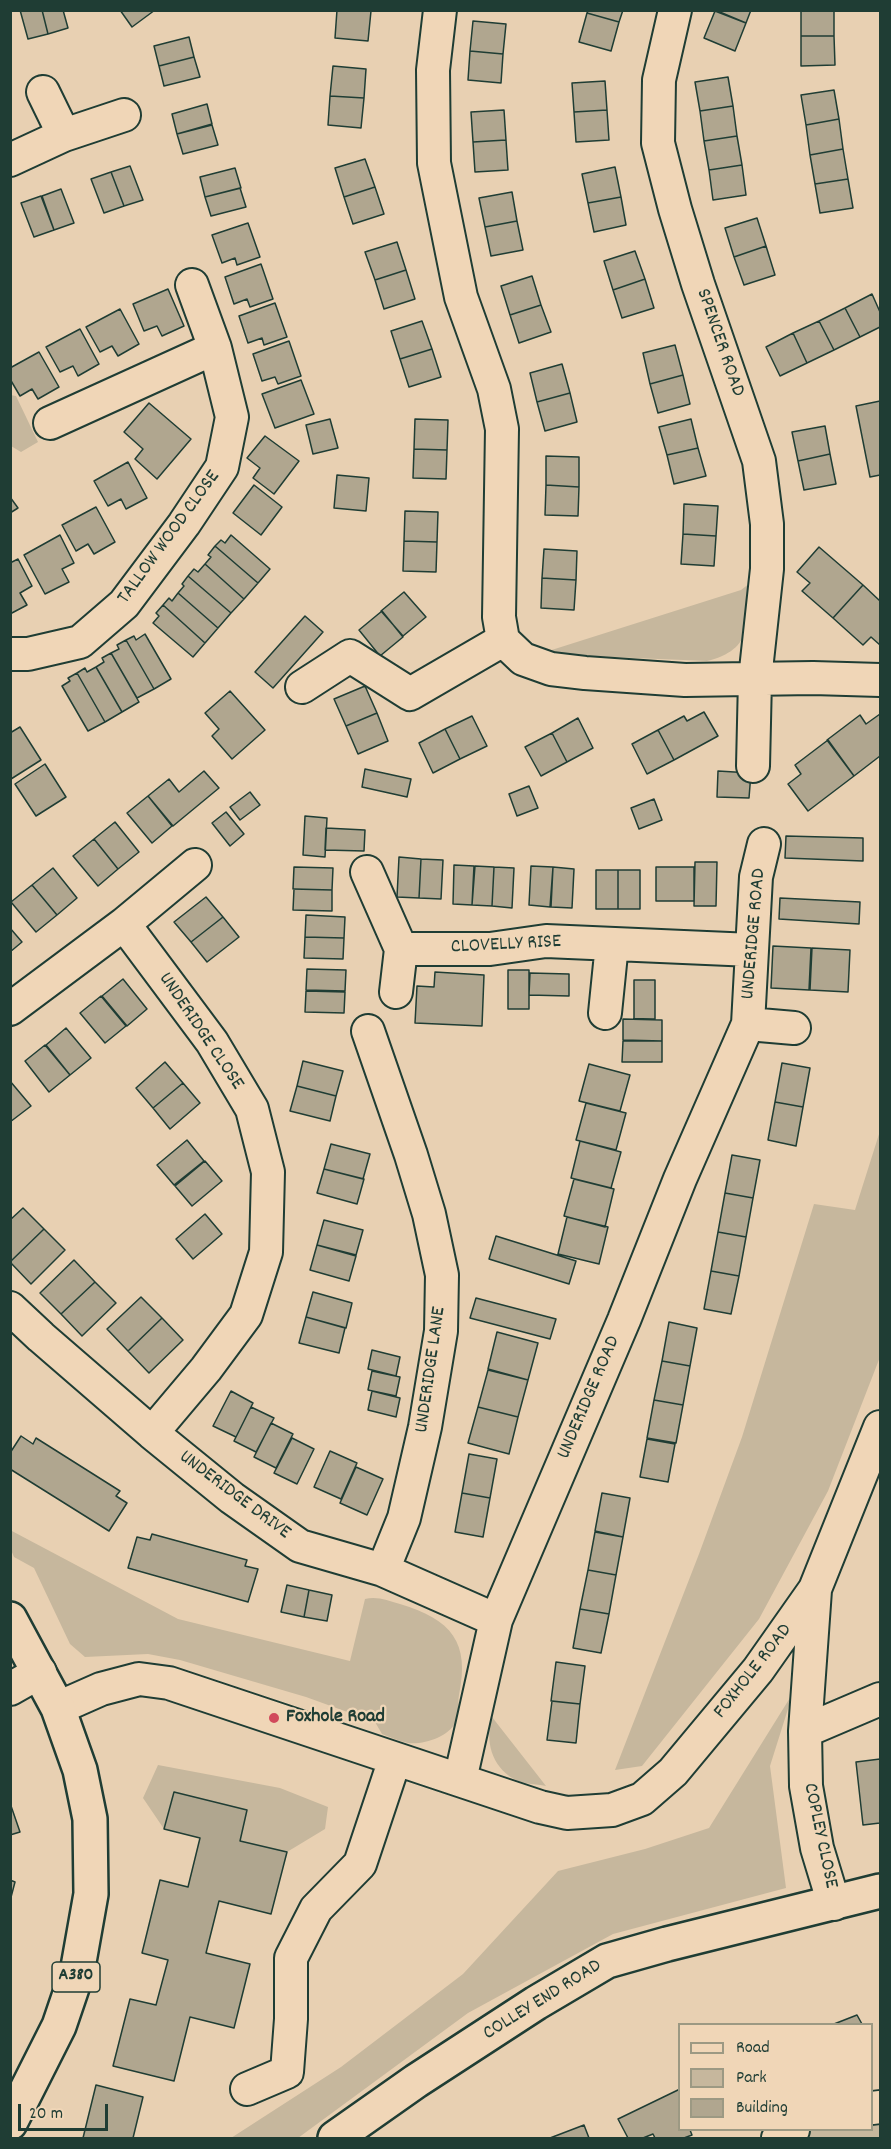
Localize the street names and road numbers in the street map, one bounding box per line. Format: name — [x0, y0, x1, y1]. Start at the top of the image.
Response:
street label: SPENCER ROAD — [689, 286, 749, 400]
street label: TALLOW WOOD CLOSE — [113, 466, 227, 610]
street label: UNDERIDGE ROAD — [737, 868, 773, 1000]
street label: CLOVELLY RISE — [450, 931, 562, 961]
street label: UNDERIDGE CLOSE — [152, 969, 248, 1095]
street label: UNDERIDGE LANE — [411, 1305, 453, 1435]
street label: UNDERIDGE ROAD — [553, 1333, 627, 1463]
street label: UNDERIDGE DRIVE — [173, 1446, 295, 1546]
street label: FOXHOLE ROAD — [710, 1620, 798, 1724]
street label: COPLEY CLOSE — [796, 1781, 842, 1891]
street label: COLLEY END ROAD — [479, 1955, 607, 2047]
road number: A380 — [52, 1962, 100, 1992]

